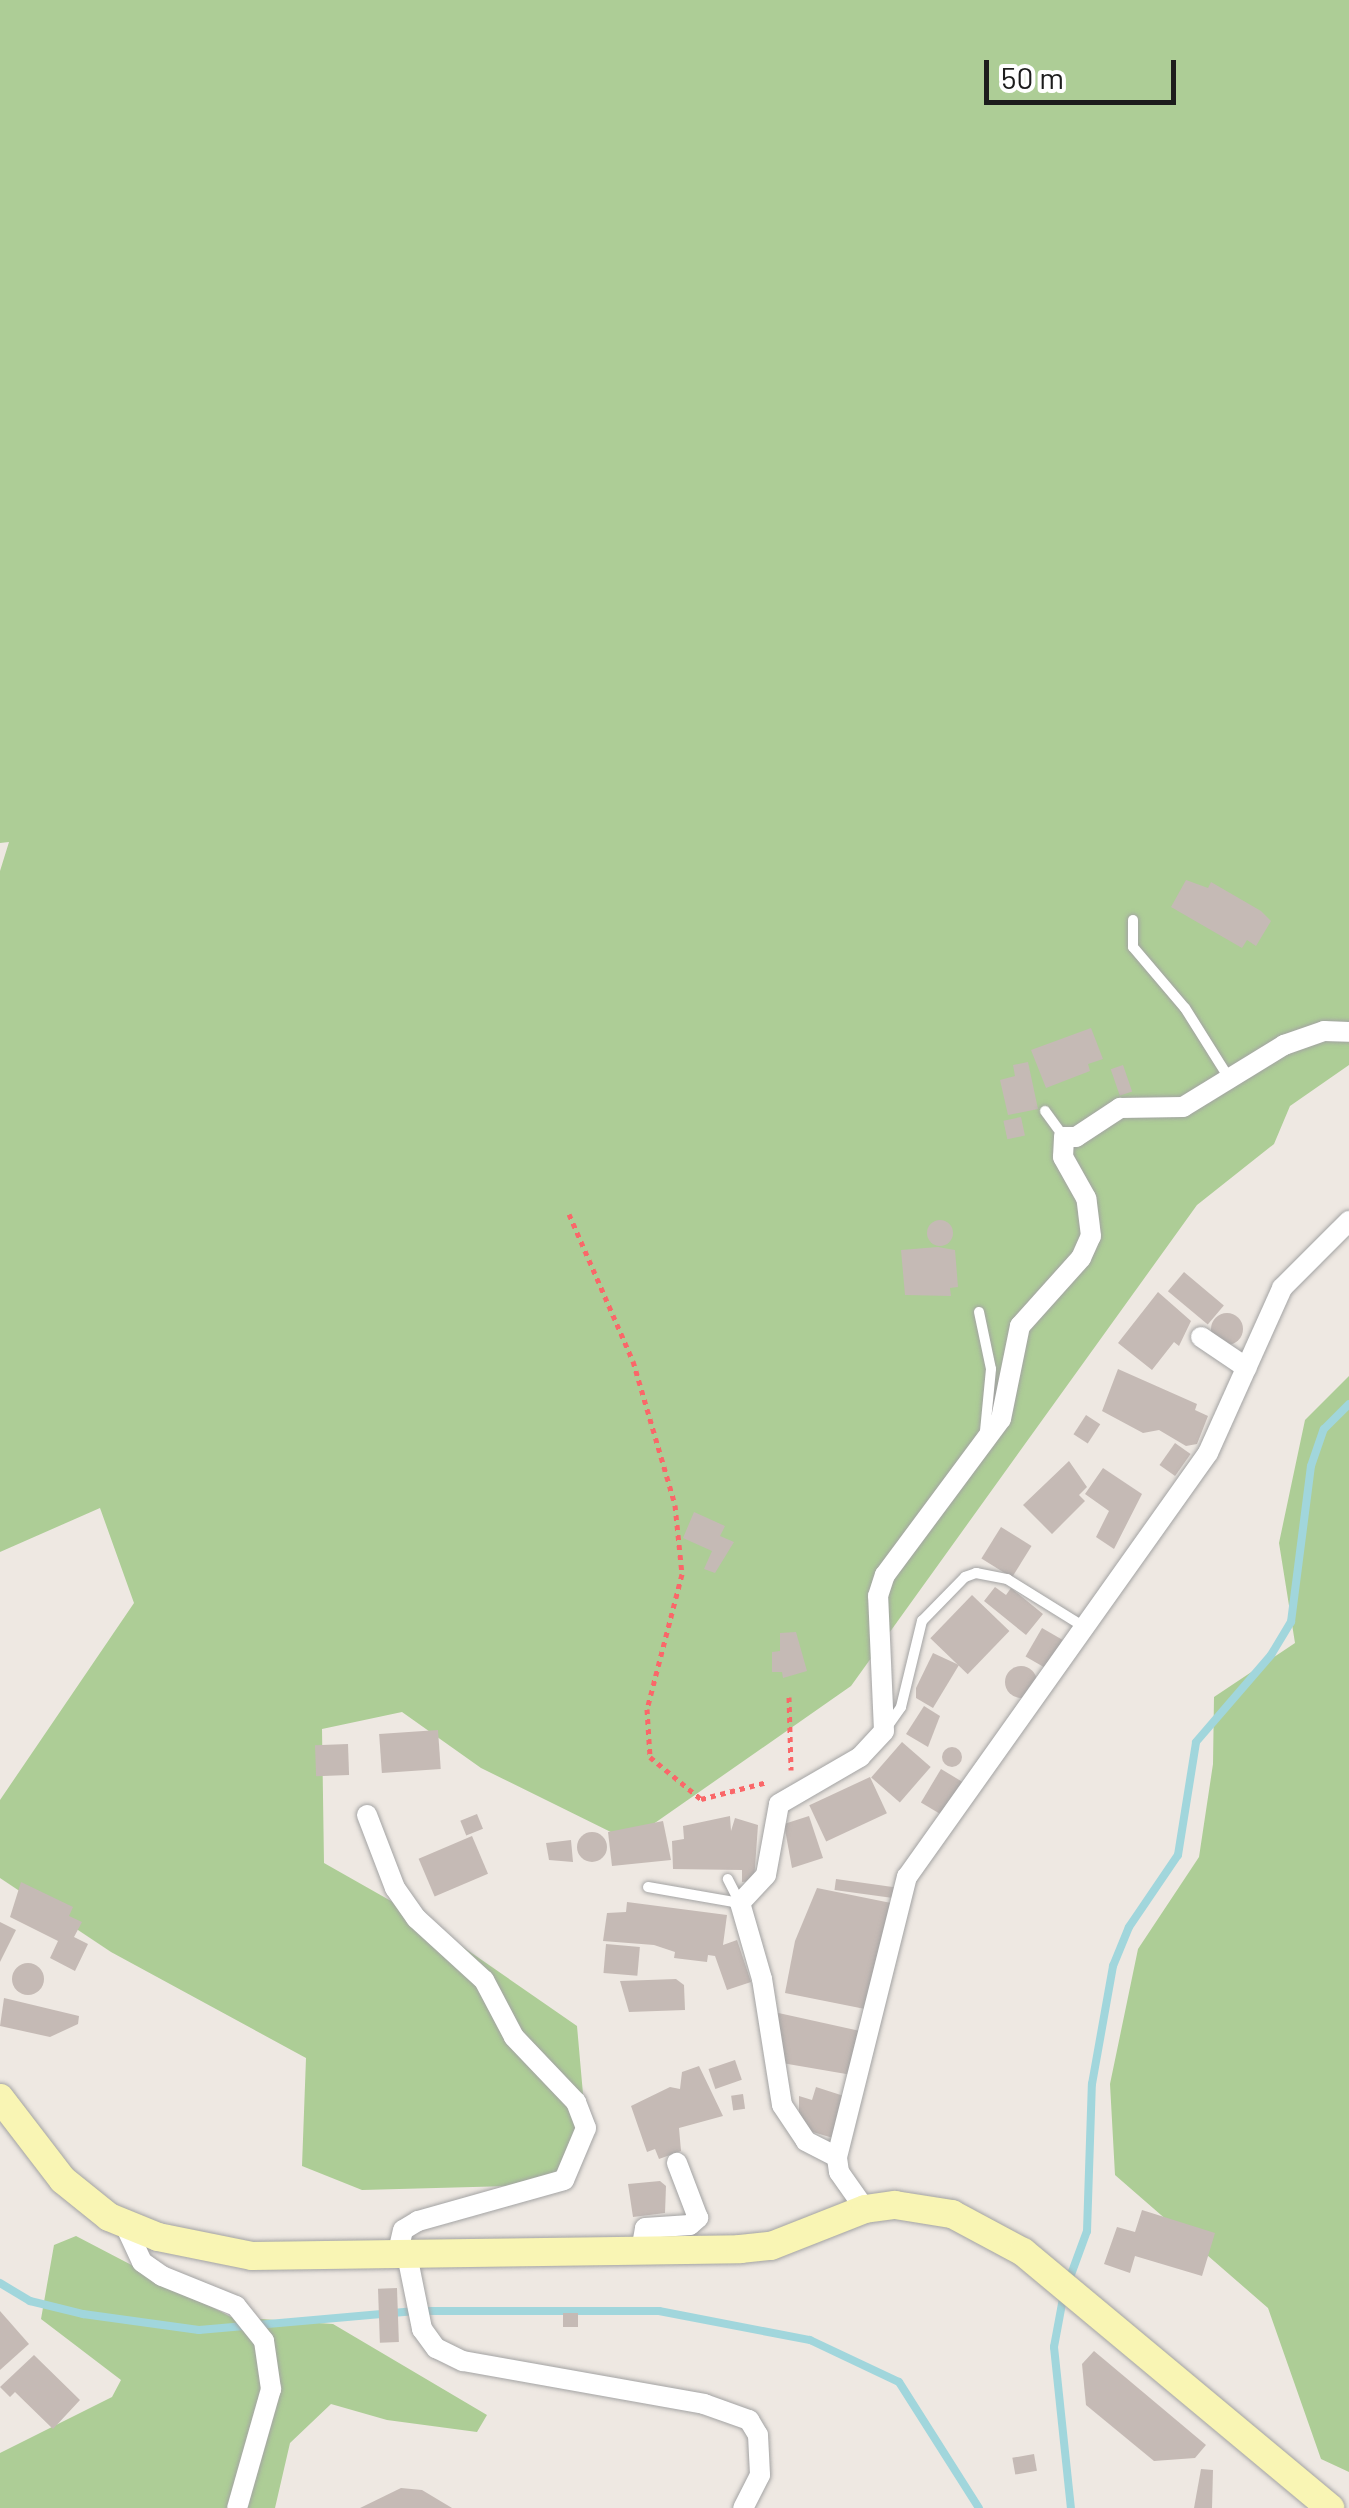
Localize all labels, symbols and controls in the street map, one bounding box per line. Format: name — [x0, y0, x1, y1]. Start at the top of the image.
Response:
scale bar — [989, 40, 1182, 102]
text: 50 m — [1001, 59, 1064, 95]

